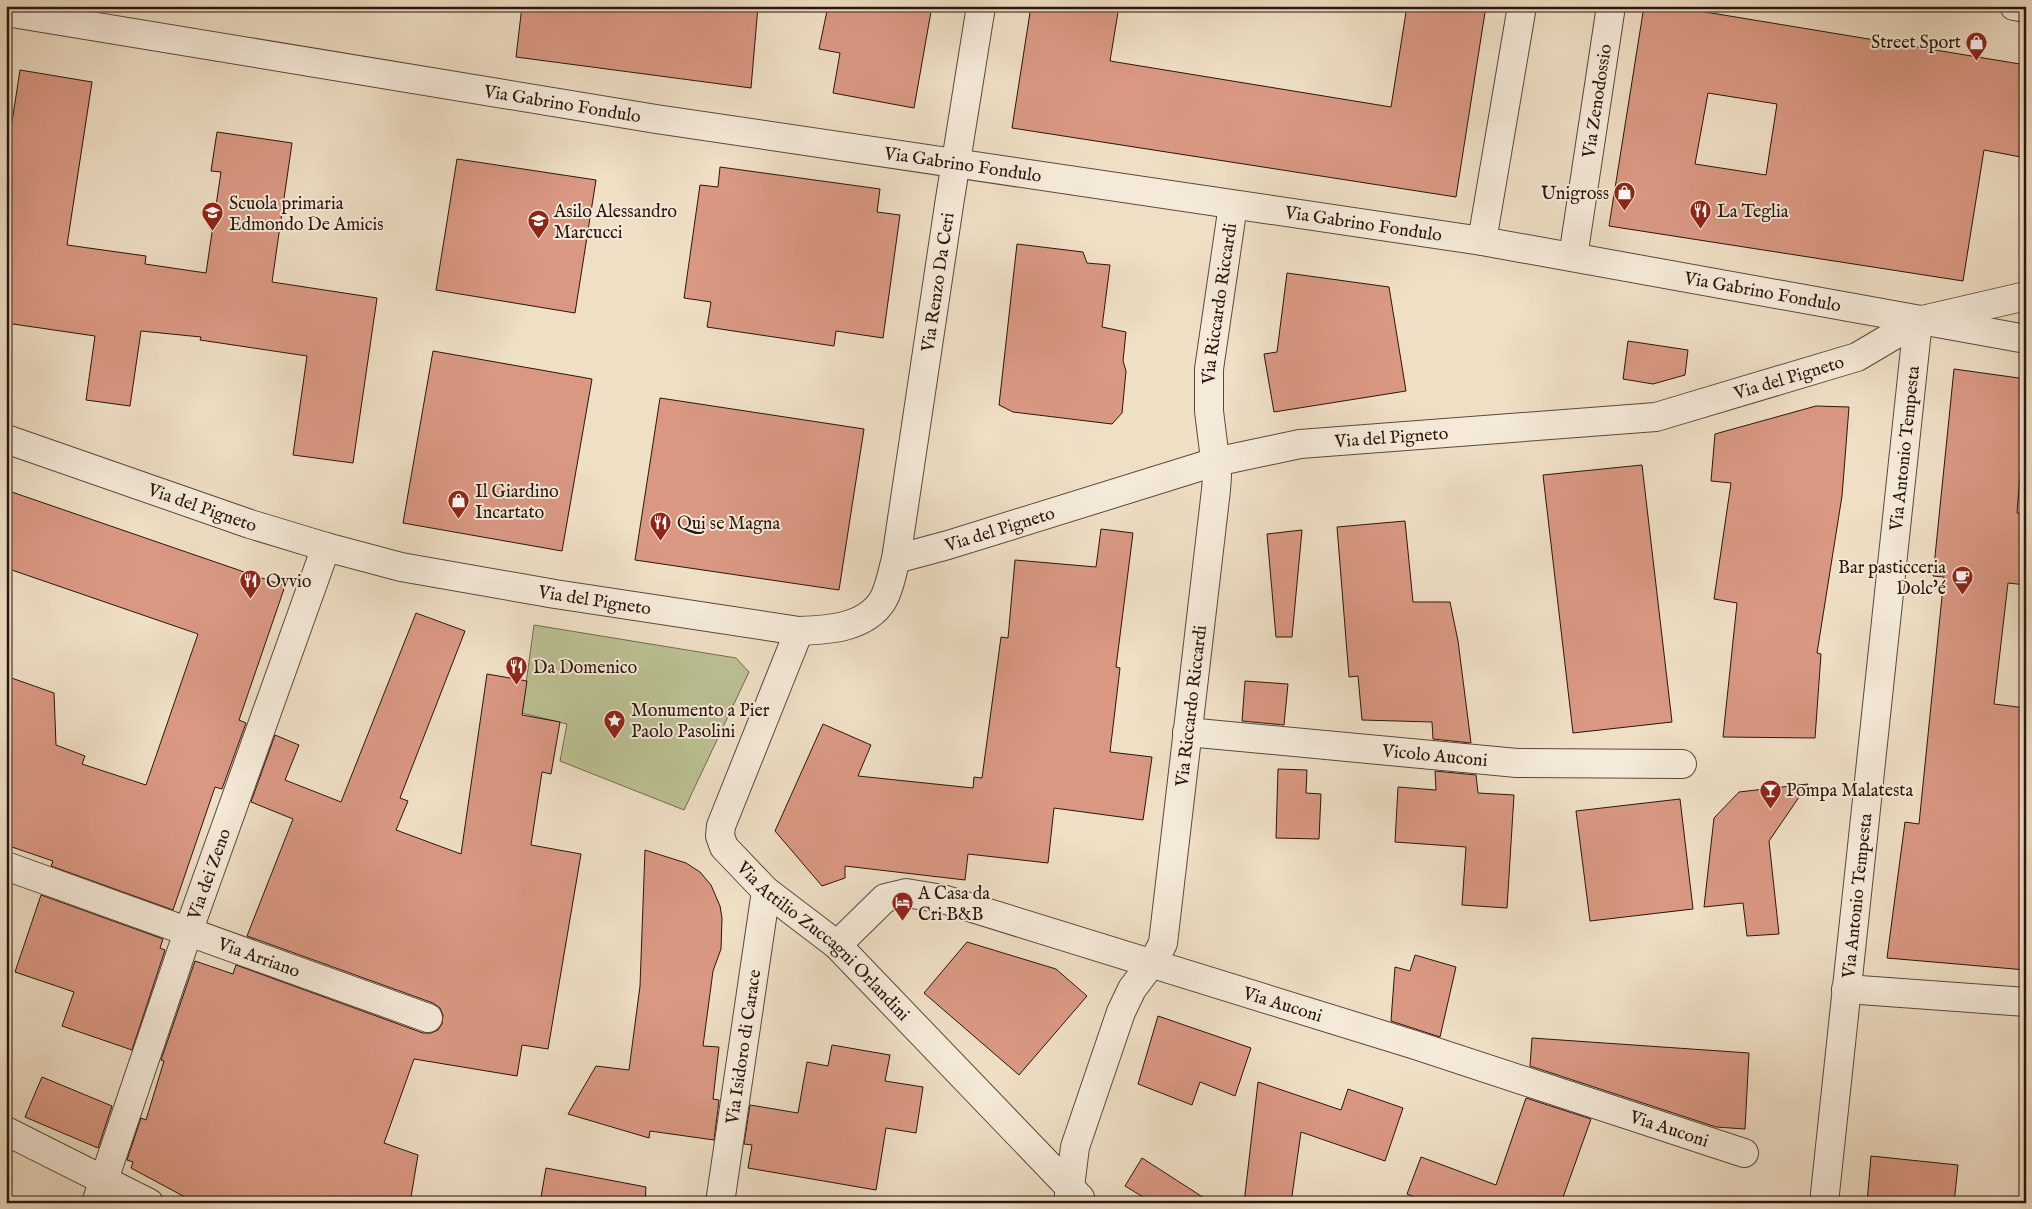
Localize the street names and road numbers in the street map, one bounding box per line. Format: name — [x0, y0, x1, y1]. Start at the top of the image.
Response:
street label: Via Zenodossio — [1578, 42, 1618, 161]
street label: Via Gabrino Fondulo — [481, 81, 643, 129]
street label: Via Gabrino Fondulo — [882, 143, 1043, 189]
street label: Via Gabrino Fondulo — [1282, 202, 1444, 248]
street label: Via Renzo Da Ceri — [917, 211, 961, 355]
street label: Via Riccardo Riccardi — [1199, 222, 1243, 385]
street label: Via Gabrino Fondulo — [1681, 267, 1843, 318]
street label: Via del Pigneto — [1731, 351, 1847, 406]
street label: Via Antonio Tempesta — [1886, 365, 1926, 533]
street label: Via del Pigneto — [1333, 423, 1449, 454]
street label: Via del Pigneto — [143, 479, 259, 538]
street label: Via del Pigneto — [941, 502, 1058, 559]
street label: Via del Pigneto — [535, 581, 653, 621]
street label: Via Riccardo Riccardi — [1171, 624, 1213, 789]
street label: Vicolo Auconi — [1380, 740, 1489, 773]
street label: Via Antonio Tempesta — [1838, 812, 1878, 981]
street label: Via dei Zeno — [183, 825, 237, 924]
street label: Via Attilio Zuccagni Orlandini — [730, 857, 914, 1027]
street label: Via Arriano — [213, 933, 303, 984]
street label: Via Isidoro di Carace — [722, 968, 767, 1127]
street label: Via Auconi — [1239, 982, 1325, 1029]
street label: Via Auconi — [1626, 1106, 1711, 1154]

